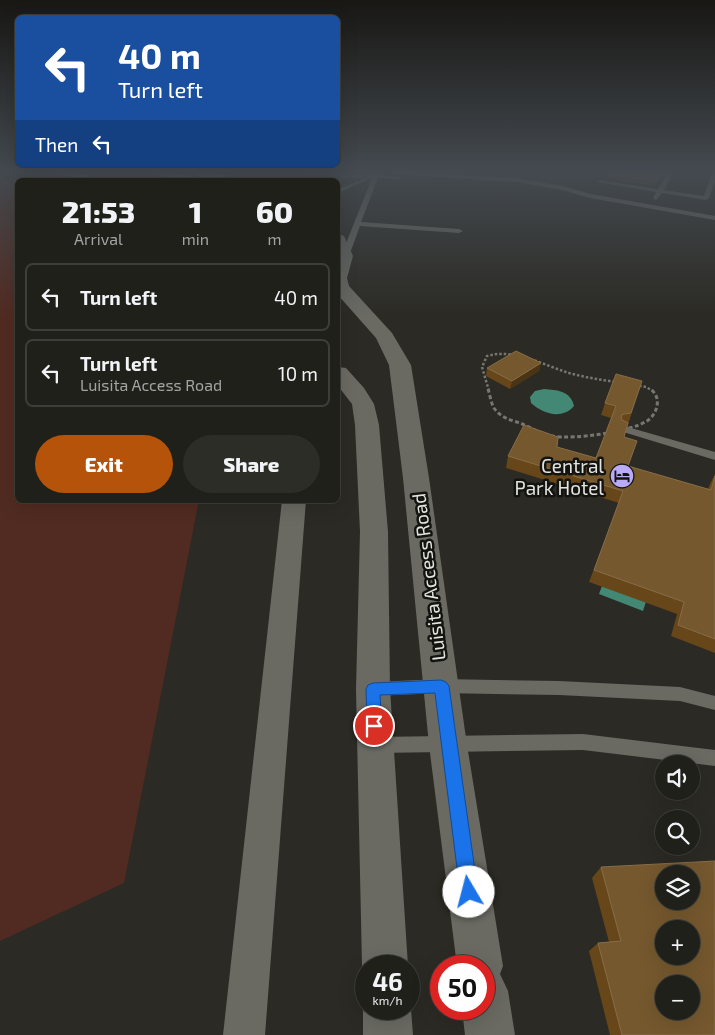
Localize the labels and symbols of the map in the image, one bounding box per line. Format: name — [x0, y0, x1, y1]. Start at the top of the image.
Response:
place label: Central Park Hotel — [515, 454, 604, 499]
hotel icon: Central Park Hotel — [609, 463, 635, 489]
street label: Luisita Access Road — [406, 492, 450, 662]
pin — [353, 705, 395, 747]
position arrow — [442, 865, 494, 917]
speed limit sign: 50 — [430, 955, 495, 1020]

